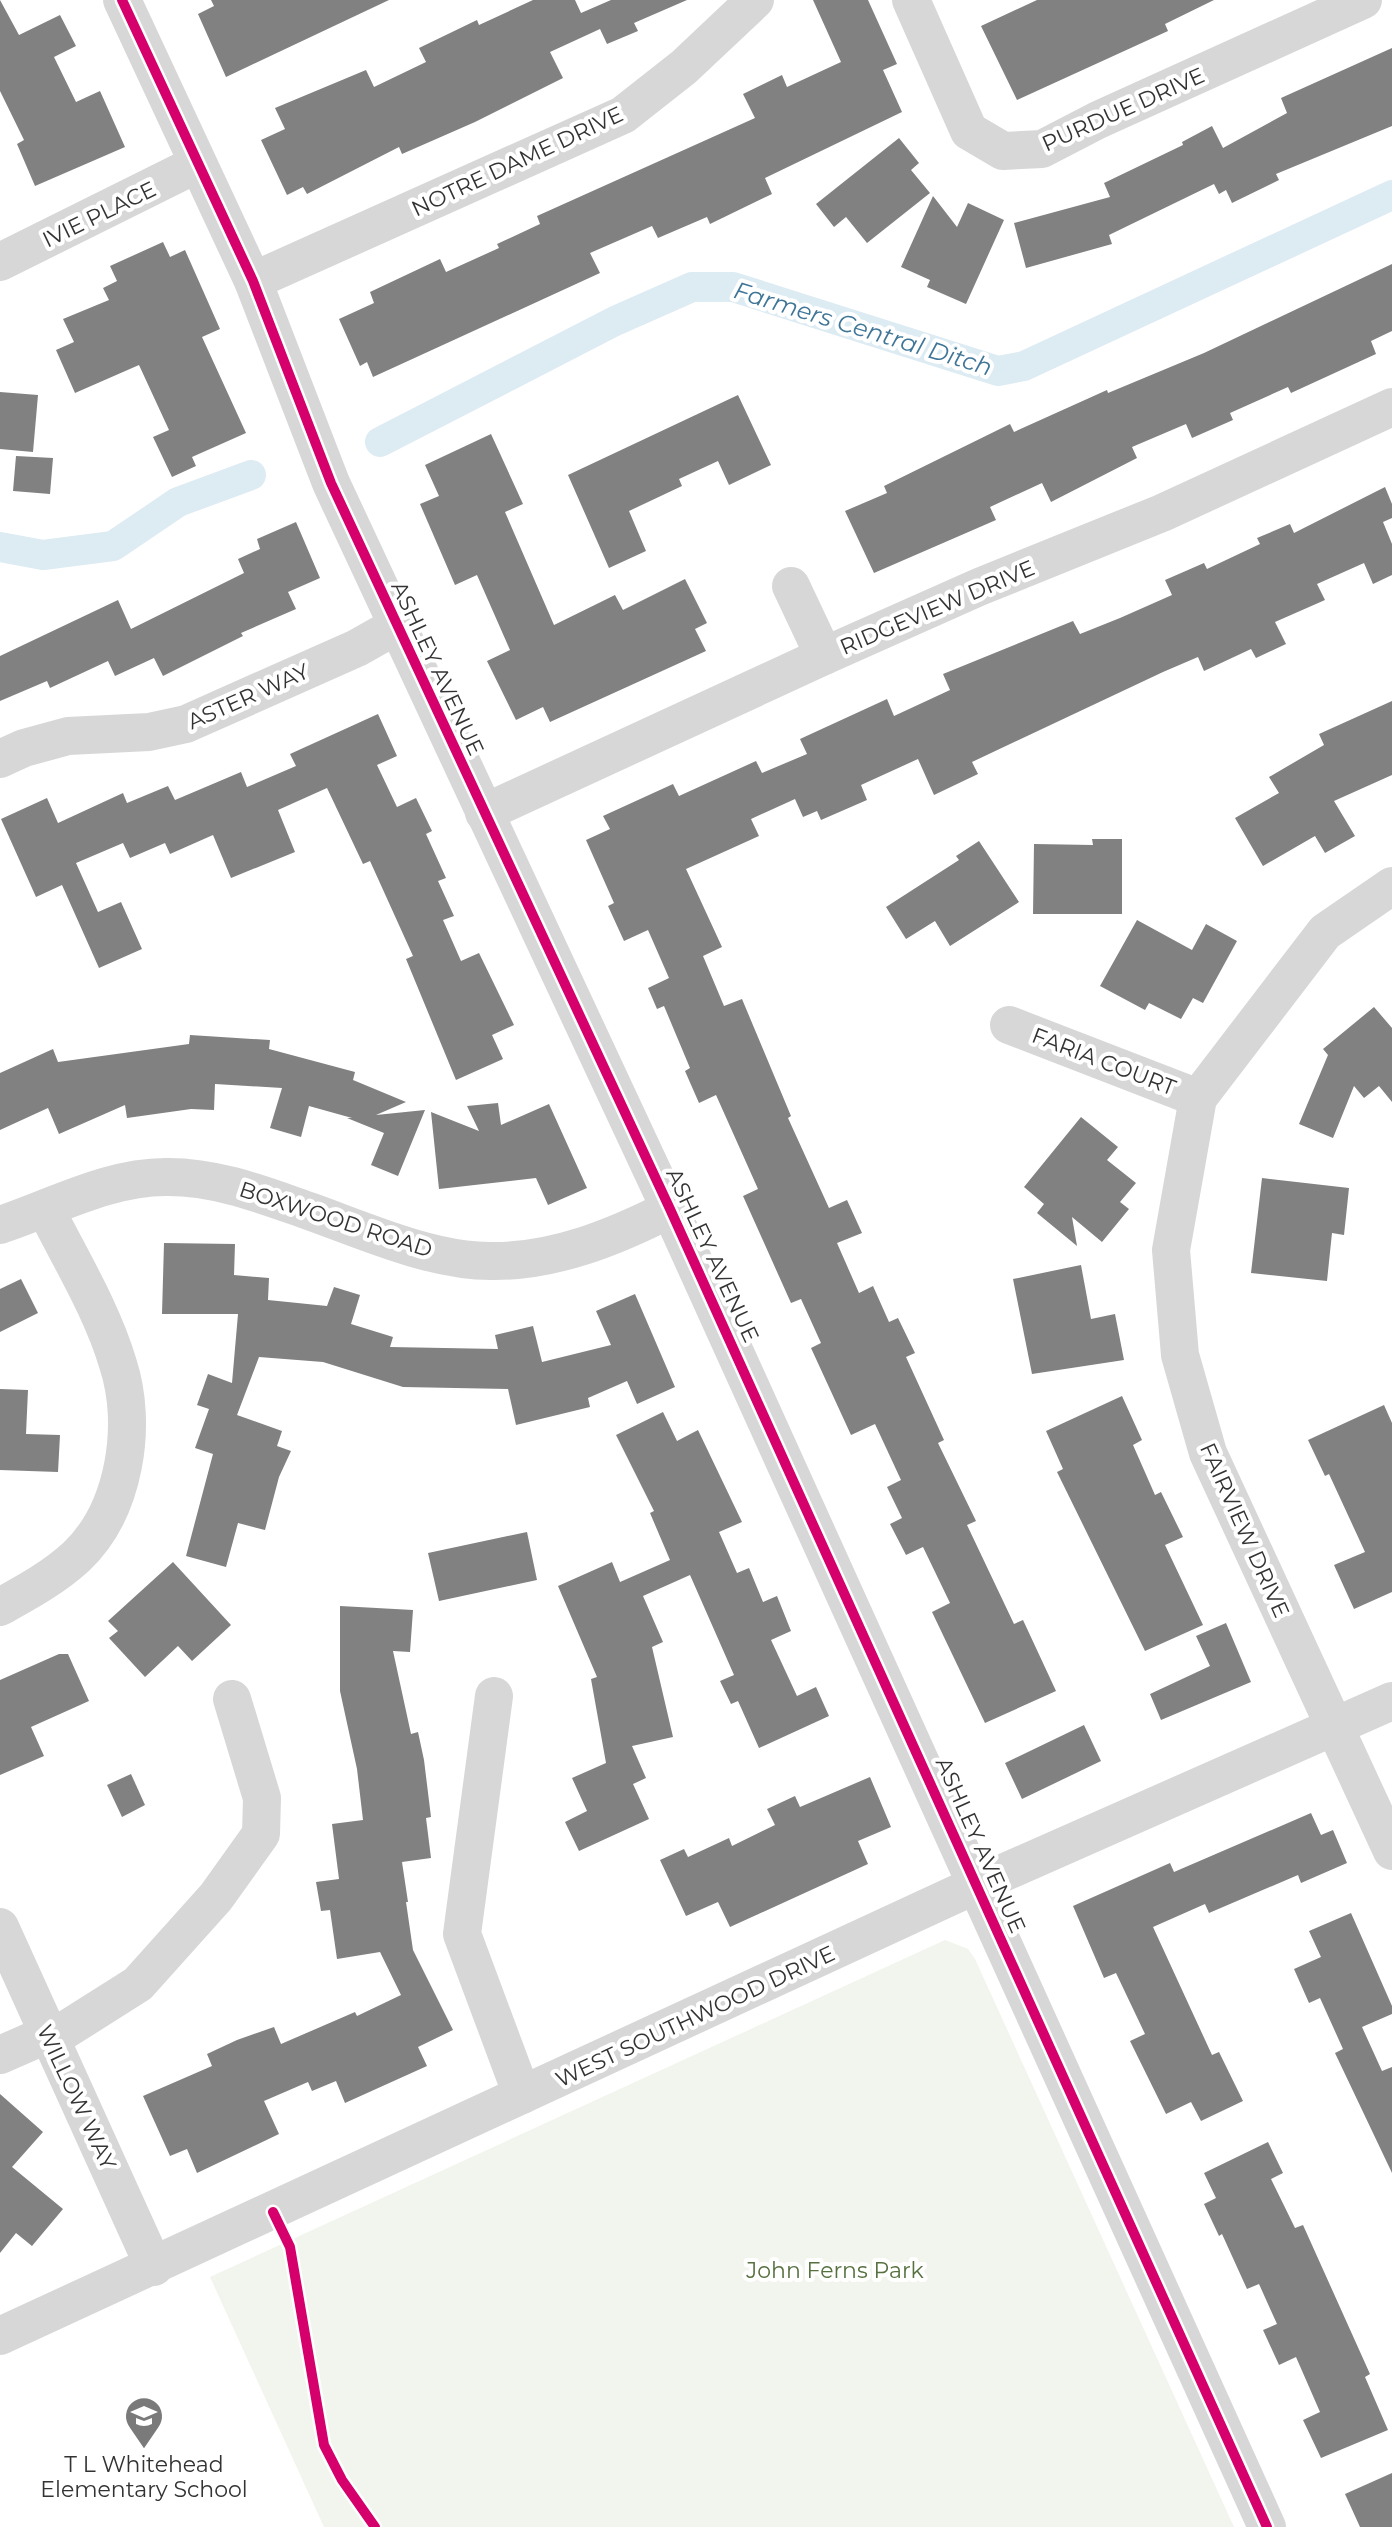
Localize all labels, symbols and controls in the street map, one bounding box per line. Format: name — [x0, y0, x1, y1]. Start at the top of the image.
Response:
street label: PURDUE DRIVE — [1038, 61, 1209, 157]
street label: NOTRE DAME DRIVE — [407, 101, 627, 222]
street label: IVIE PLACE — [38, 175, 160, 254]
water label: Farmers Central Ditch — [730, 275, 996, 382]
street label: RIDGEVIEW DRIVE — [836, 554, 1039, 661]
street label: ASHLEY AVENUE — [385, 577, 490, 760]
street label: ASTER WAY — [183, 658, 313, 735]
street label: FARIA COURT — [1028, 1022, 1180, 1101]
street label: ASHLEY AVENUE — [660, 1164, 765, 1347]
street label: BOXWOOD ROAD — [236, 1176, 436, 1263]
street label: FAIRVIEW DRIVE — [1194, 1439, 1295, 1622]
street label: ASHLEY AVENUE — [930, 1753, 1031, 1937]
street label: WEST SOUTHWOOD DRIVE — [551, 1940, 839, 2093]
street label: WILLOW WAY — [31, 2020, 122, 2174]
park label: John Ferns Park — [745, 2257, 925, 2284]
school or university icon: T L Whitehead Elementary School — [123, 2395, 165, 2450]
place label: T L Whitehead Elementary School — [40, 2451, 248, 2503]

